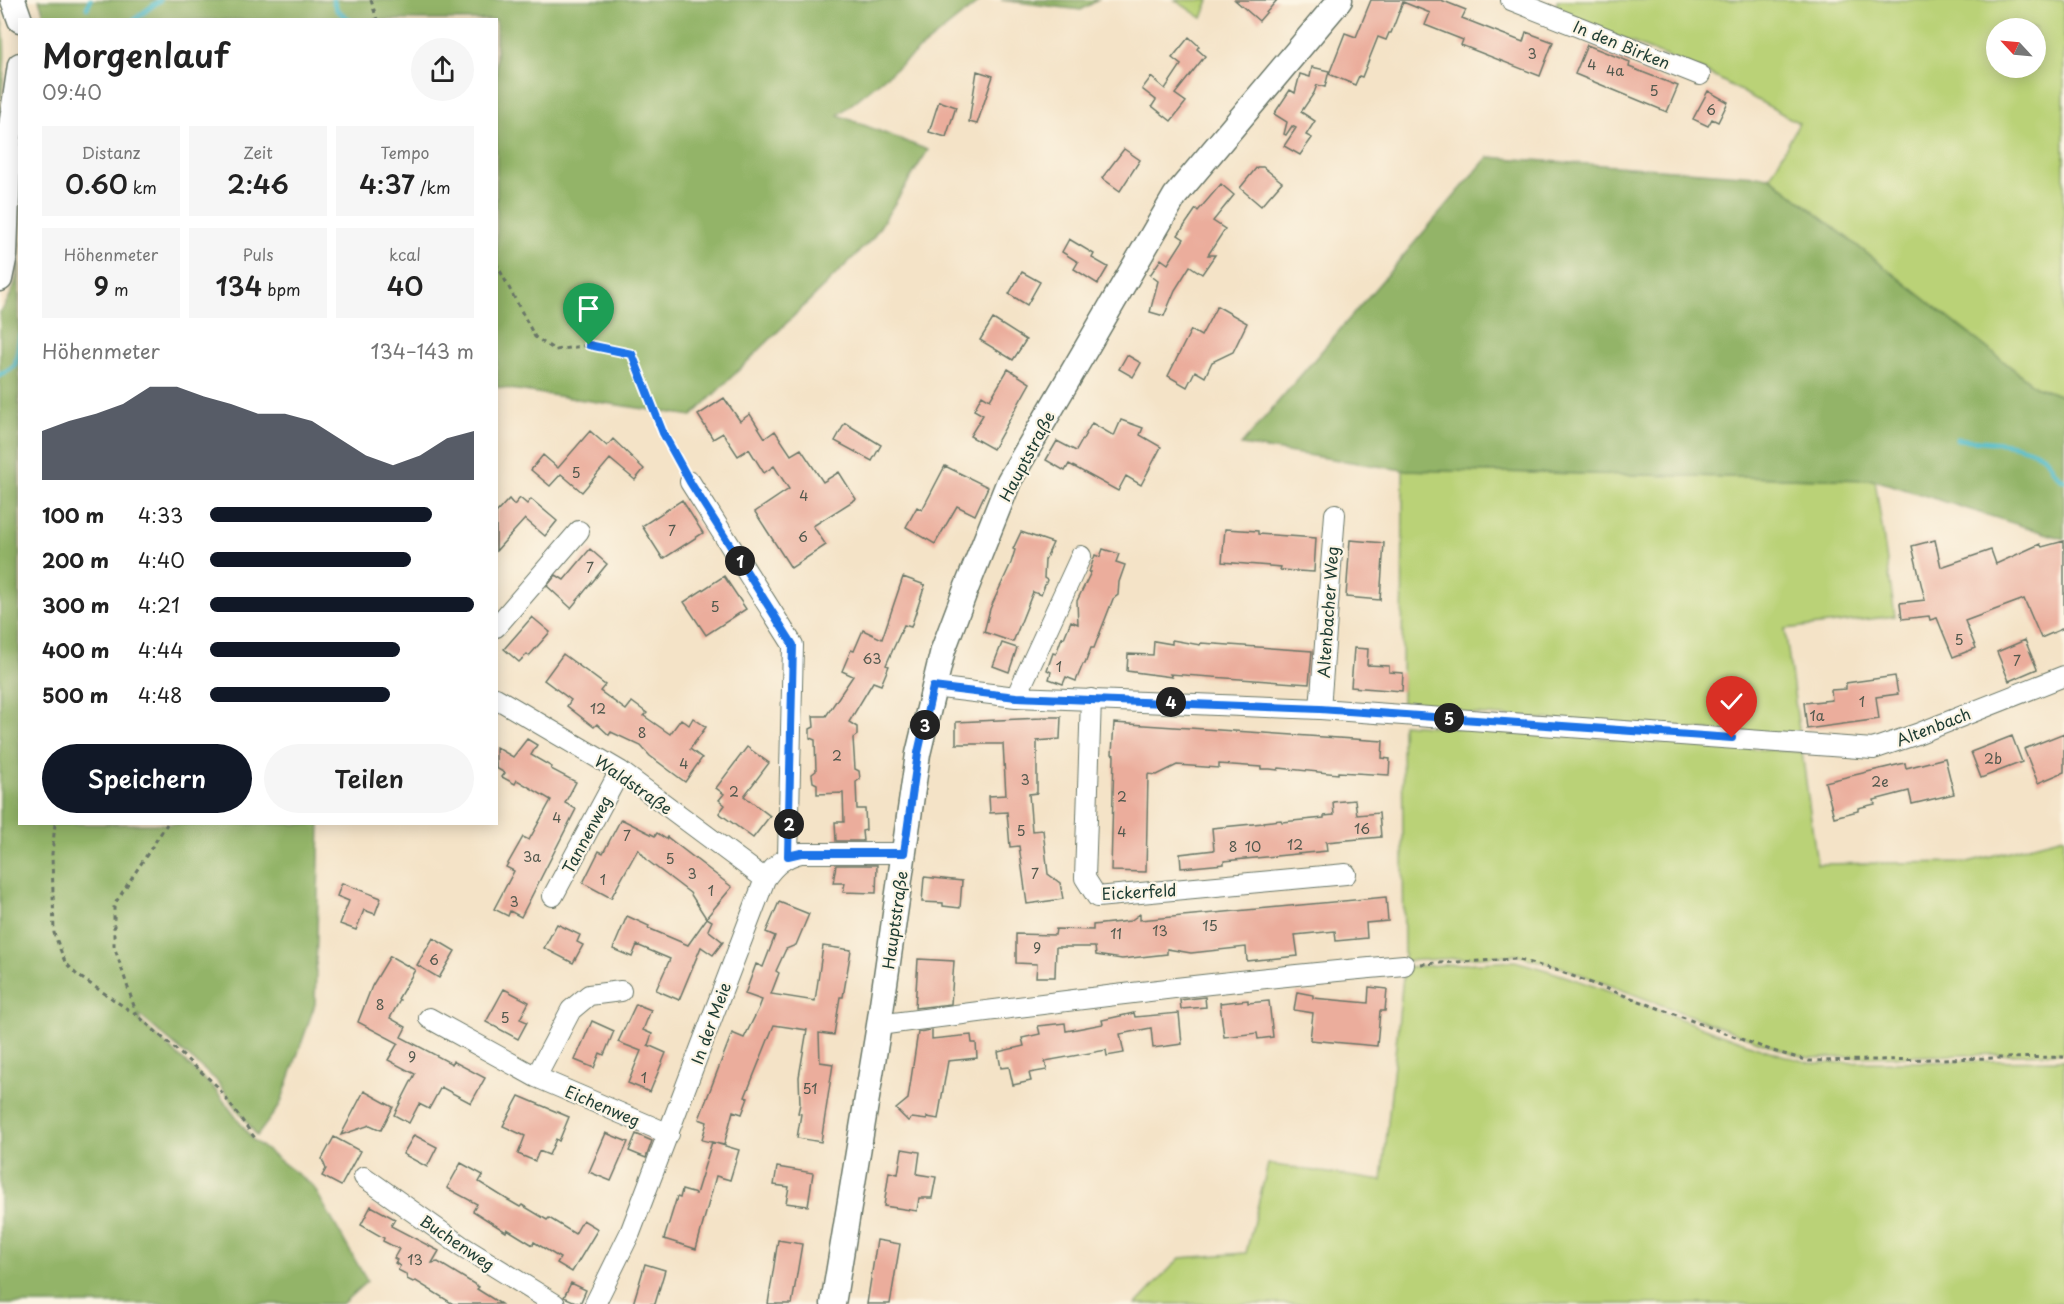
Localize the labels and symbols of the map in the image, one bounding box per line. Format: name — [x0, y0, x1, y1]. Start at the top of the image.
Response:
street label: In den Birken — [1570, 14, 1674, 74]
north arrow — [1986, 18, 2046, 78]
house number: 3 — [1527, 43, 1537, 64]
house number: 4 — [1587, 54, 1597, 75]
house number: 4a — [1606, 60, 1624, 81]
house number: 5 — [1649, 80, 1659, 101]
house number: 6 — [1706, 99, 1716, 120]
pin — [563, 283, 614, 345]
street label: Hauptstraße — [992, 407, 1060, 505]
house number: 5 — [571, 462, 581, 483]
house number: 4 — [799, 485, 809, 506]
house number: 7 — [668, 520, 676, 541]
house number: 6 — [798, 526, 808, 547]
pin: 1 — [725, 546, 755, 576]
street label: Altenbacher Weg — [1310, 546, 1344, 678]
house number: 7 — [586, 557, 594, 578]
house number: 5 — [710, 596, 720, 617]
house number: 5 — [1954, 629, 1964, 650]
house number: 63 — [863, 648, 881, 669]
house number: 7 — [2013, 650, 2021, 671]
house number: 1 — [1056, 656, 1062, 677]
pin — [1706, 676, 1757, 738]
pin: 4 — [1156, 687, 1186, 717]
house number: 1 — [1859, 691, 1865, 712]
house number: 12 — [590, 698, 606, 719]
street label: Altenbach — [1892, 701, 1974, 751]
pin: 5 — [1434, 703, 1464, 733]
house number: 1a — [1810, 705, 1825, 726]
pin: 3 — [910, 710, 940, 740]
house number: 8 — [638, 722, 646, 743]
house number: 2 — [832, 745, 842, 766]
street label: Waldstraße — [590, 748, 678, 820]
house number: 2b — [1984, 748, 2002, 769]
house number: 4 — [679, 753, 689, 774]
house number: 3 — [1020, 769, 1030, 790]
house number: 2e — [1871, 771, 1889, 792]
house number: 2 — [729, 781, 739, 802]
house number: 2 — [1117, 786, 1127, 807]
street label: Tannenweg — [555, 791, 617, 877]
house number: 4 — [552, 807, 562, 828]
pin: 2 — [774, 809, 804, 839]
house number: 16 — [1354, 818, 1370, 839]
house number: 5 — [1016, 820, 1026, 841]
house number: 4 — [1117, 821, 1127, 842]
house number: 7 — [623, 825, 631, 846]
house number: 12 — [1287, 834, 1303, 855]
house number: 8 — [1229, 836, 1237, 857]
house number: 10 — [1245, 836, 1261, 857]
house number: 3a — [523, 846, 541, 867]
house number: 5 — [665, 848, 675, 869]
house number: 3 — [687, 863, 697, 884]
house number: 7 — [1031, 863, 1039, 884]
house number: 1 — [600, 869, 606, 890]
street label: Hauptstraße — [875, 869, 913, 971]
street label: Eickerfeld — [1101, 877, 1177, 905]
house number: 1 — [708, 880, 714, 901]
house number: 3 — [509, 891, 519, 912]
house number: 15 — [1202, 915, 1218, 936]
house number: 13 — [1152, 920, 1168, 941]
house number: 11 — [1110, 923, 1122, 944]
house number: 9 — [1033, 937, 1041, 958]
house number: 6 — [429, 949, 439, 970]
street label: In der Meie — [684, 978, 736, 1067]
house number: 8 — [376, 994, 384, 1015]
house number: 5 — [500, 1007, 510, 1028]
house number: 9 — [408, 1046, 416, 1067]
house number: 1 — [641, 1067, 647, 1088]
street label: Eichenweg — [562, 1078, 644, 1132]
house number: 51 — [803, 1078, 817, 1099]
street label: Buchenweg — [416, 1208, 500, 1276]
house number: 13 — [407, 1249, 423, 1270]

